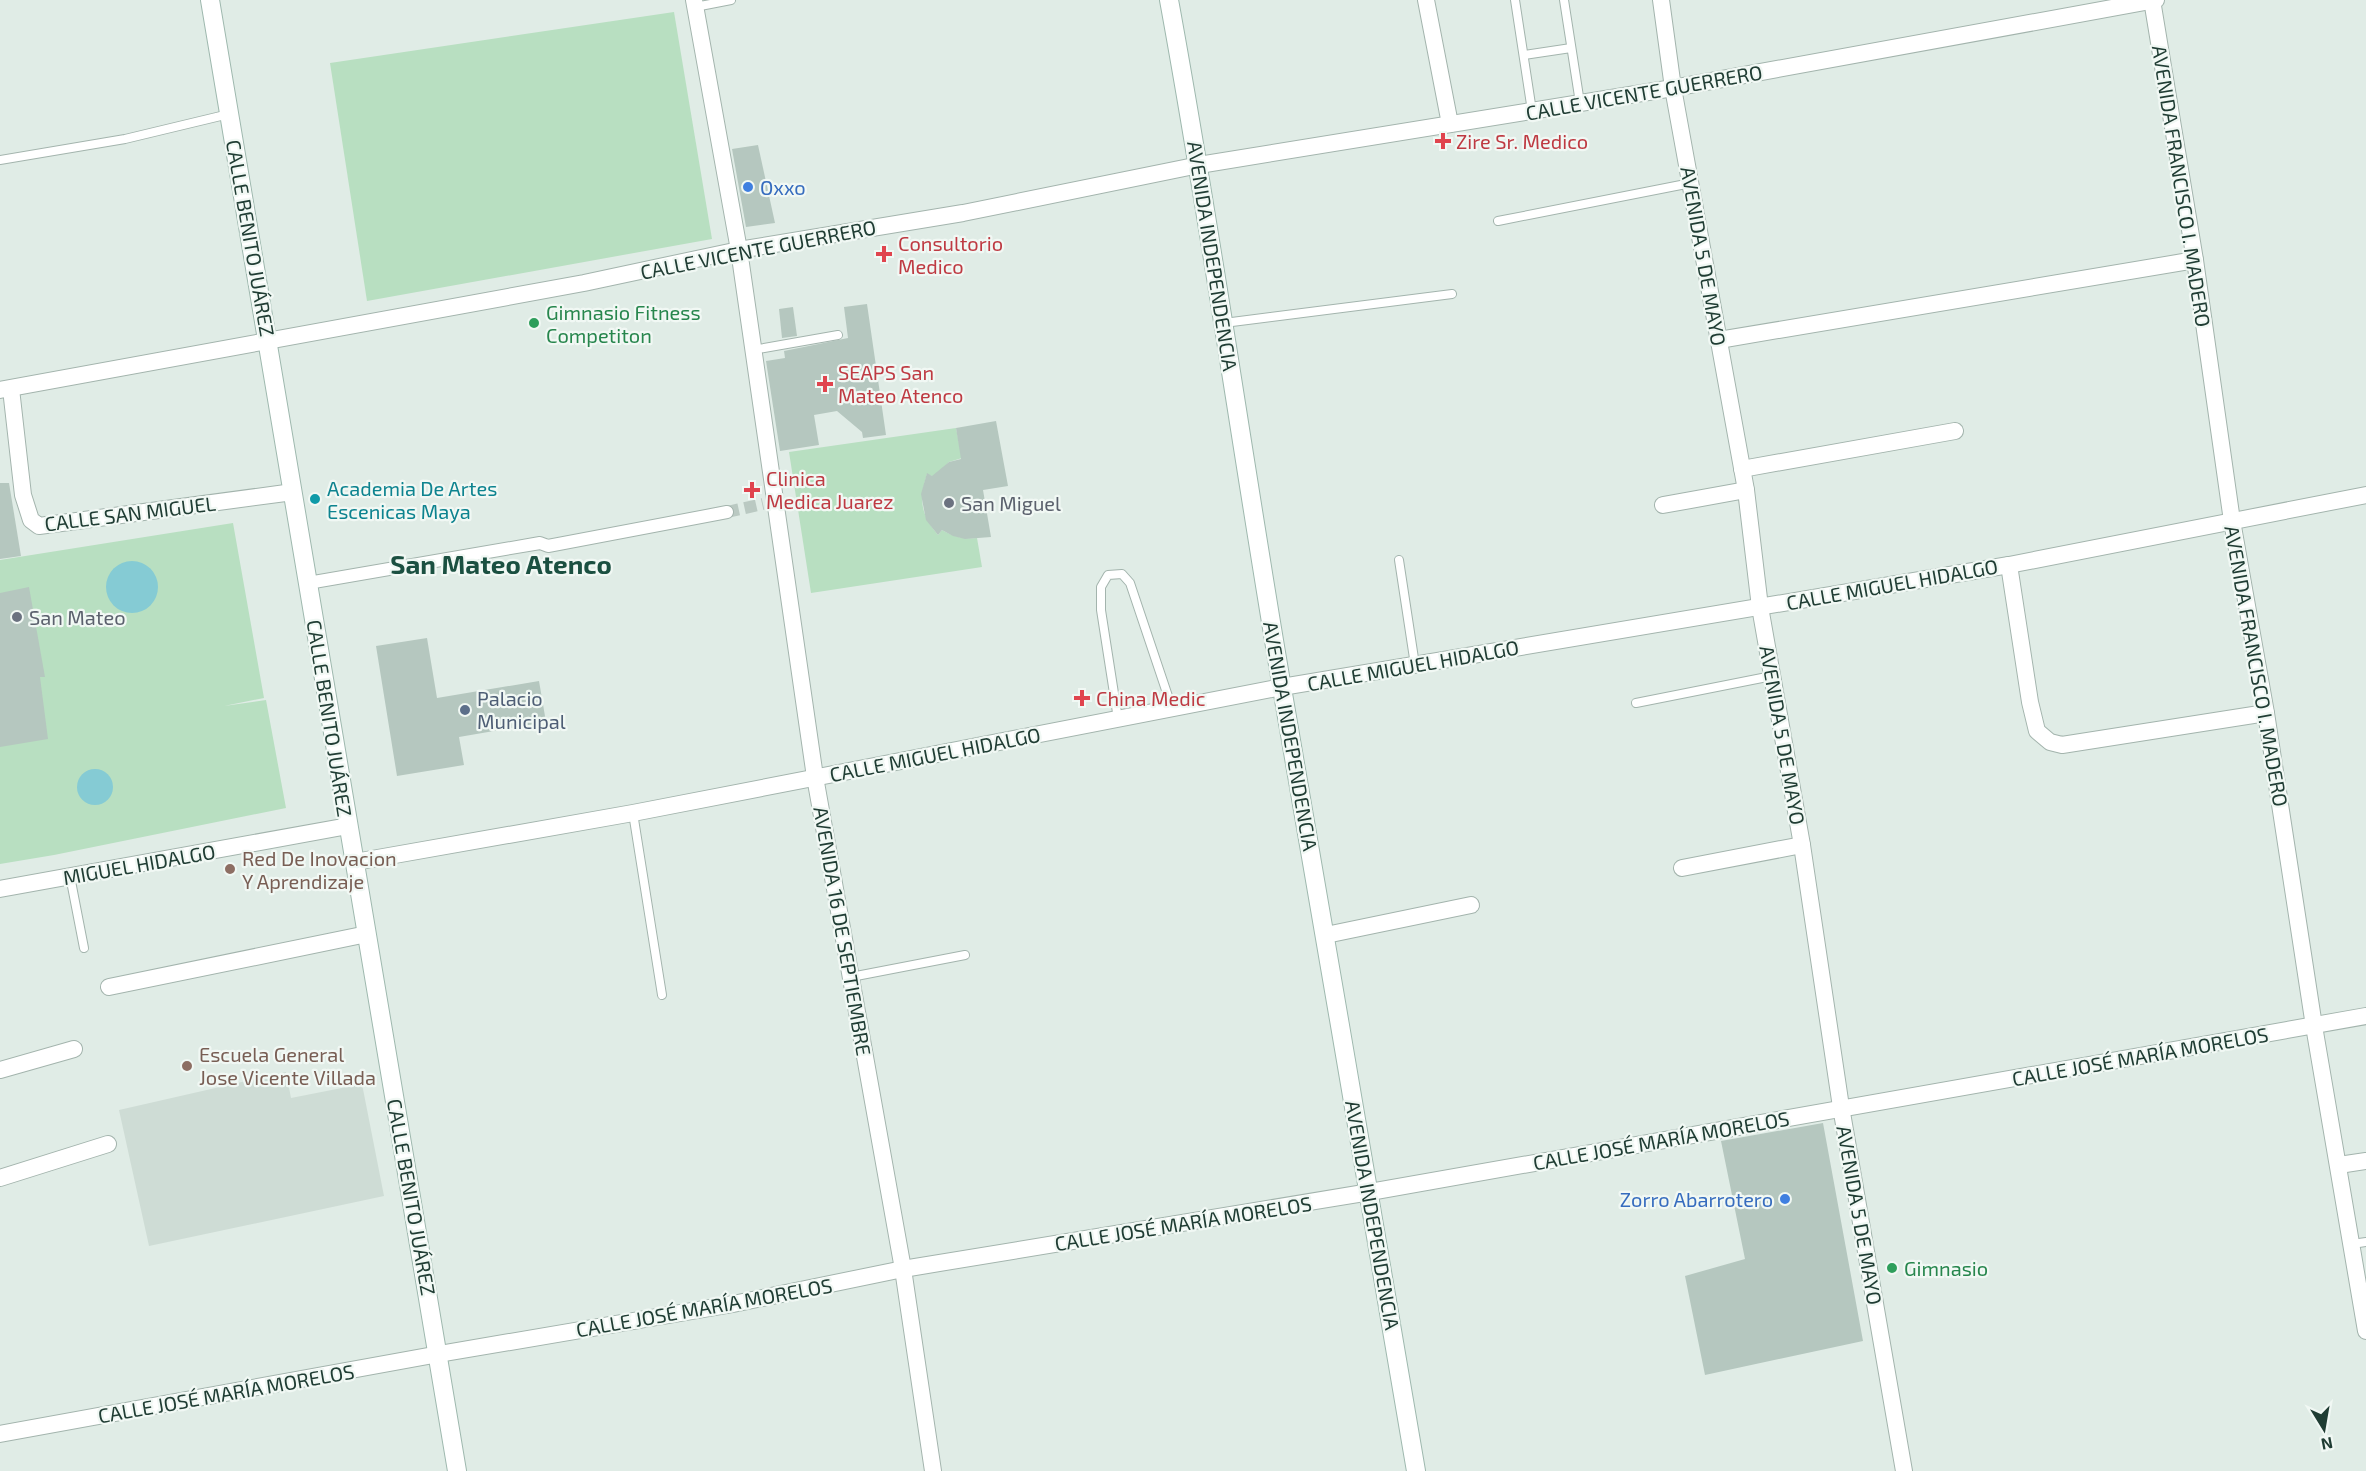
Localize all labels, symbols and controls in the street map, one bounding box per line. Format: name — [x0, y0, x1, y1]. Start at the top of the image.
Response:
street label: AVENIDA FRANCISCO I. MADERO — [2148, 43, 2216, 329]
street label: CALLE VICENTE GUERRERO — [1524, 59, 1764, 125]
place label: Zire Sr. Medico — [1456, 129, 1588, 153]
marker: Zire Sr. Medico — [1434, 132, 1452, 150]
street label: CALLE BENITO JUÁREZ — [222, 138, 280, 338]
street label: AVENIDA INDEPENDENCIA — [1183, 139, 1243, 373]
street label: AVENIDA 5 DE MAYO — [1676, 165, 1732, 347]
place label: Oxxo — [760, 175, 806, 199]
marker: Oxxo — [741, 180, 755, 194]
street label: CALLE VICENTE GUERRERO — [638, 214, 878, 284]
place label: Consultorio Medico — [898, 231, 1003, 278]
marker: Consultorio Medico — [875, 245, 893, 263]
place label: Gimnasio Fitness Competiton — [546, 300, 701, 347]
marker: Gimnasio Fitness Competiton — [527, 316, 541, 330]
place label: SEAPS San Mateo Atenco — [838, 360, 963, 407]
marker: SEAPS San Mateo Atenco — [816, 375, 834, 393]
place label: Clinica Medica Juarez — [766, 466, 893, 513]
place label: Academia De Artes Escenicas Maya — [327, 476, 497, 523]
marker: Clinica Medica Juarez — [743, 481, 761, 499]
street label: CALLE SAN MIGUEL — [43, 491, 217, 535]
place label: San Miguel — [961, 491, 1061, 515]
marker: Academia De Artes Escenicas Maya — [308, 492, 322, 506]
marker: San Miguel — [942, 496, 956, 510]
street label: AVENIDA FRANCISCO I. MADERO — [2220, 524, 2294, 808]
district label: San Mateo Atenco — [390, 548, 612, 579]
street label: CALLE MIGUEL HIDALGO — [1784, 554, 2000, 614]
place label: San Mateo — [29, 605, 126, 629]
marker: San Mateo — [10, 610, 24, 624]
street label: CALLE BENITO JUÁREZ — [303, 618, 357, 818]
street label: AVENIDA INDEPENDENCIA — [1259, 619, 1323, 853]
street label: CALLE MIGUEL HIDALGO — [1305, 635, 1521, 695]
street label: AVENIDA 5 DE MAYO — [1755, 644, 1811, 826]
place label: Palacio Municipal — [477, 686, 566, 733]
place label: China Medic — [1096, 686, 1206, 710]
marker: China Medic — [1073, 689, 1091, 707]
marker: Palacio Municipal — [458, 703, 472, 717]
street label: CALLE MIGUEL HIDALGO — [828, 722, 1042, 786]
street label: AVENIDA 16 DE SEPTIEMBRE — [809, 804, 877, 1058]
street label: MIGUEL HIDALGO — [61, 839, 217, 889]
place label: Red De Inovacion Y Aprendizaje — [242, 846, 397, 893]
marker: Red De Inovacion Y Aprendizaje — [223, 862, 237, 876]
street label: CALLE JOSÉ MARÍA MORELOS — [2010, 1022, 2270, 1090]
place label: Escuela General Jose Vicente Villada — [199, 1042, 376, 1089]
marker: Escuela General Jose Vicente Villada — [180, 1059, 194, 1073]
street label: CALLE BENITO JUÁREZ — [383, 1097, 441, 1297]
street label: AVENIDA INDEPENDENCIA — [1341, 1098, 1405, 1332]
street label: CALLE JOSÉ MARÍA MORELOS — [1531, 1106, 1791, 1174]
street label: AVENIDA 5 DE MAYO — [1832, 1124, 1888, 1306]
place label: Zorro Abarrotero — [1620, 1187, 1773, 1211]
street label: CALLE JOSÉ MARÍA MORELOS — [1053, 1191, 1313, 1255]
marker: Zorro Abarrotero — [1778, 1192, 1792, 1206]
place label: Gimnasio — [1904, 1256, 1988, 1280]
marker: Gimnasio — [1885, 1261, 1899, 1275]
street label: CALLE JOSÉ MARÍA MORELOS — [574, 1273, 834, 1341]
street label: CALLE JOSÉ MARÍA MORELOS — [96, 1359, 356, 1427]
north arrow — [2294, 1399, 2354, 1459]
text: N — [2319, 1434, 2334, 1455]

